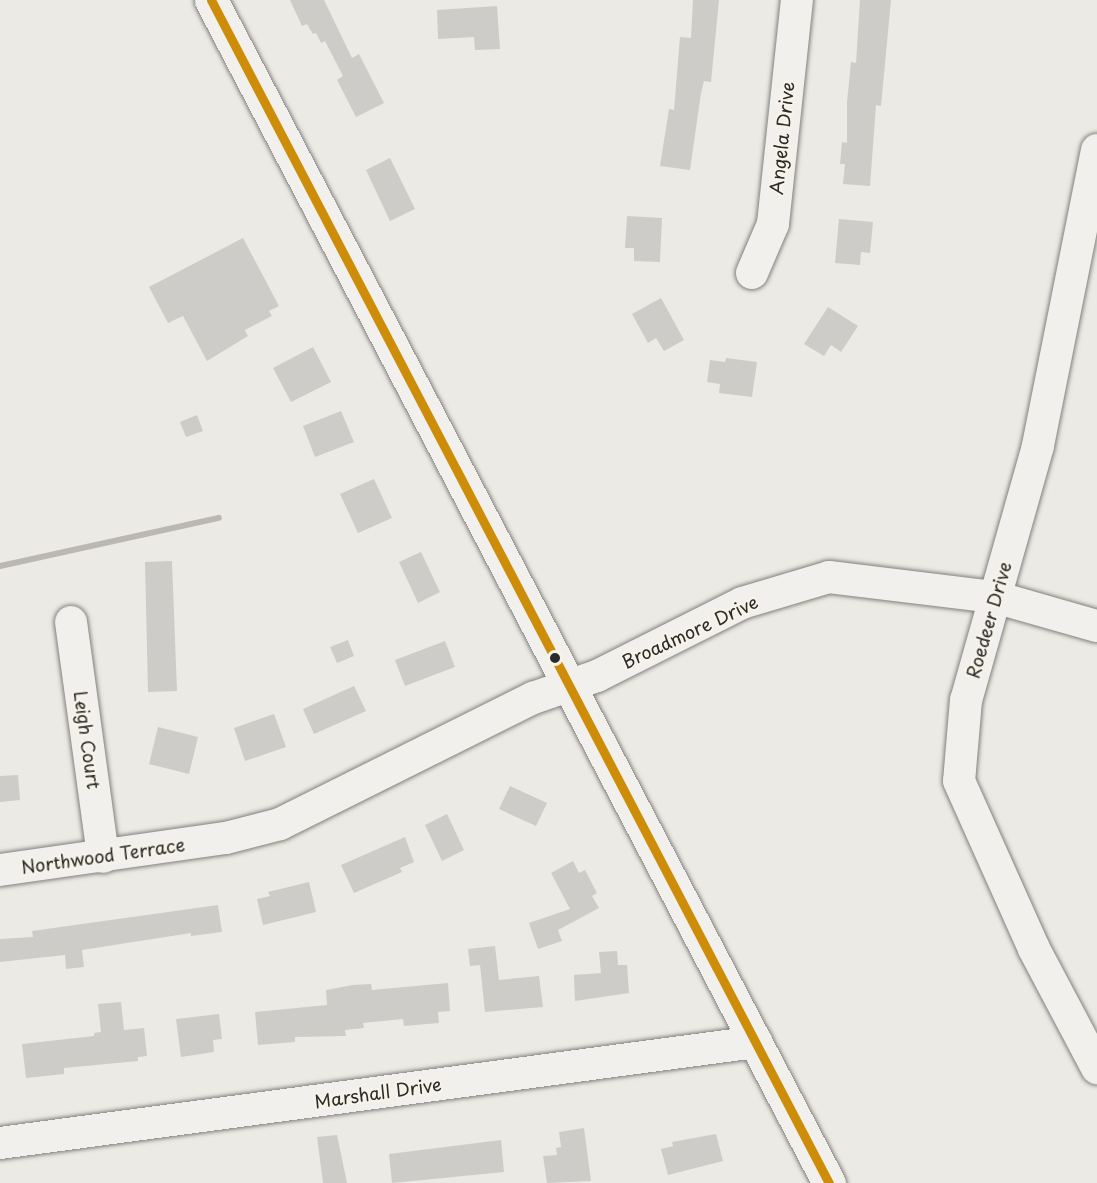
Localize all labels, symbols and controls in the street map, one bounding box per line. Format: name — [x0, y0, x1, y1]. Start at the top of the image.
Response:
street label: Angela Drive — [765, 81, 799, 195]
street label: Roedeer Drive — [962, 559, 1016, 681]
street label: Broadmore Drive — [618, 591, 762, 673]
unlabelled marker — [549, 652, 561, 664]
street label: Leigh Court — [69, 689, 105, 791]
street label: Northwood Terrace — [20, 834, 186, 878]
street label: Marshall Drive — [313, 1073, 443, 1113]

